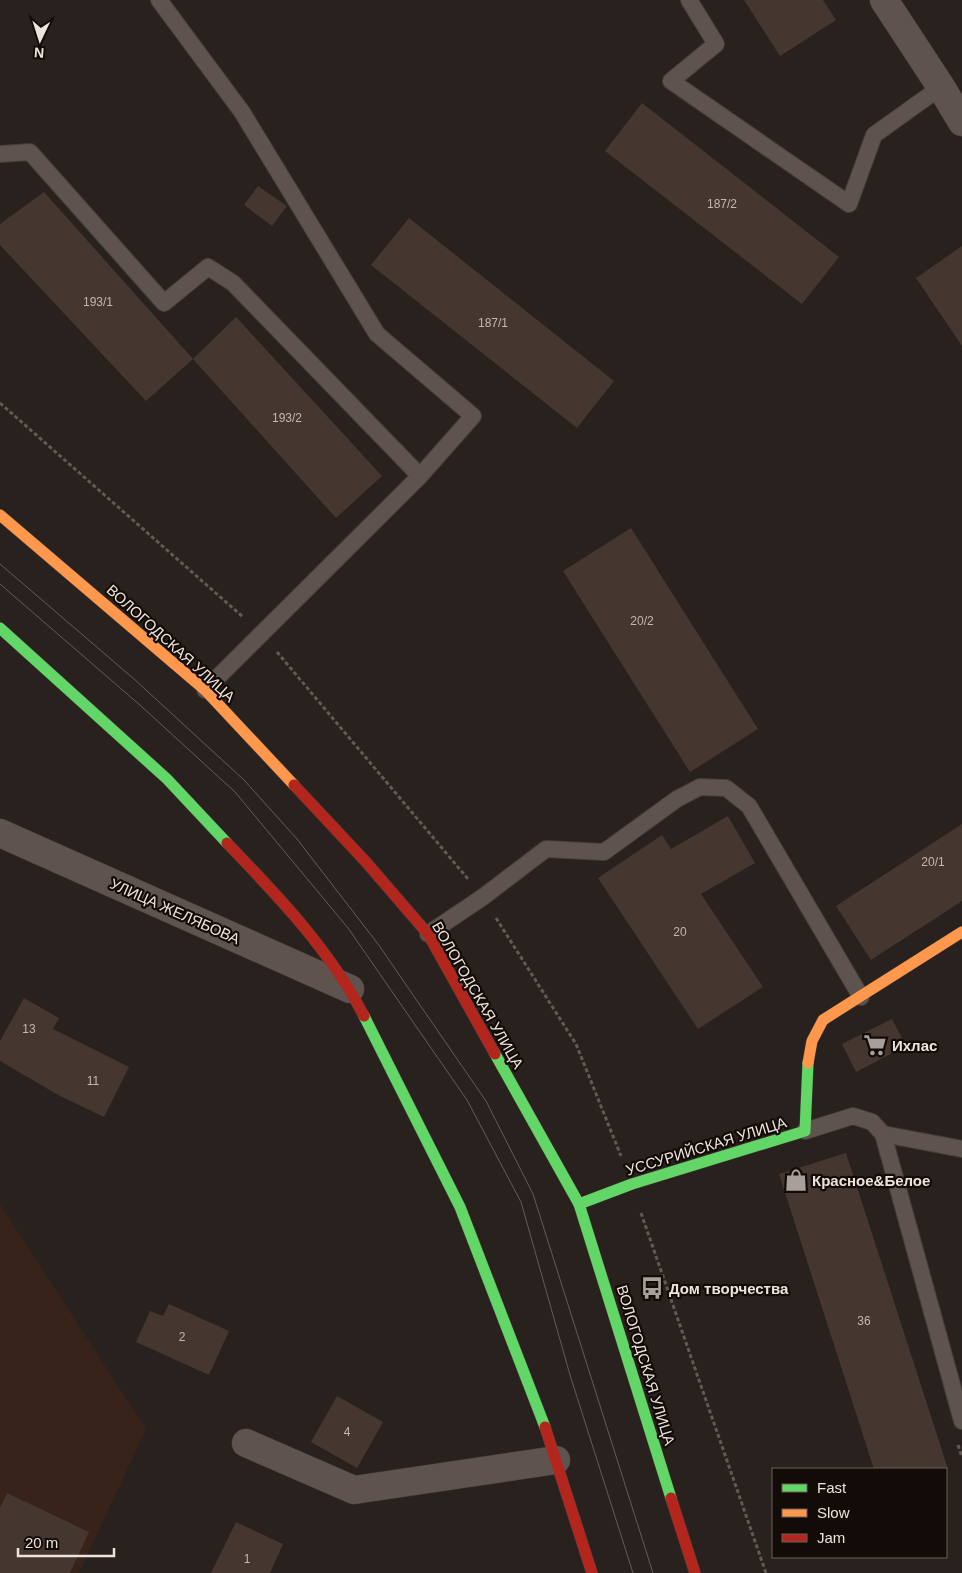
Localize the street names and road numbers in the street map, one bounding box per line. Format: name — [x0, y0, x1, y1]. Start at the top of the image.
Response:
street label: ВОЛОГОДСКАЯ УЛИЦА — [103, 581, 239, 705]
street label: УЛИЦА ЖЕЛЯБОВА — [107, 875, 243, 947]
street label: ВОЛОГОДСКАЯ УЛИЦА — [429, 919, 527, 1071]
street label: УССУРИЙСКАЯ УЛИЦА — [624, 1113, 788, 1179]
street label: ВОЛОГОДСКАЯ УЛИЦА — [614, 1283, 678, 1447]

